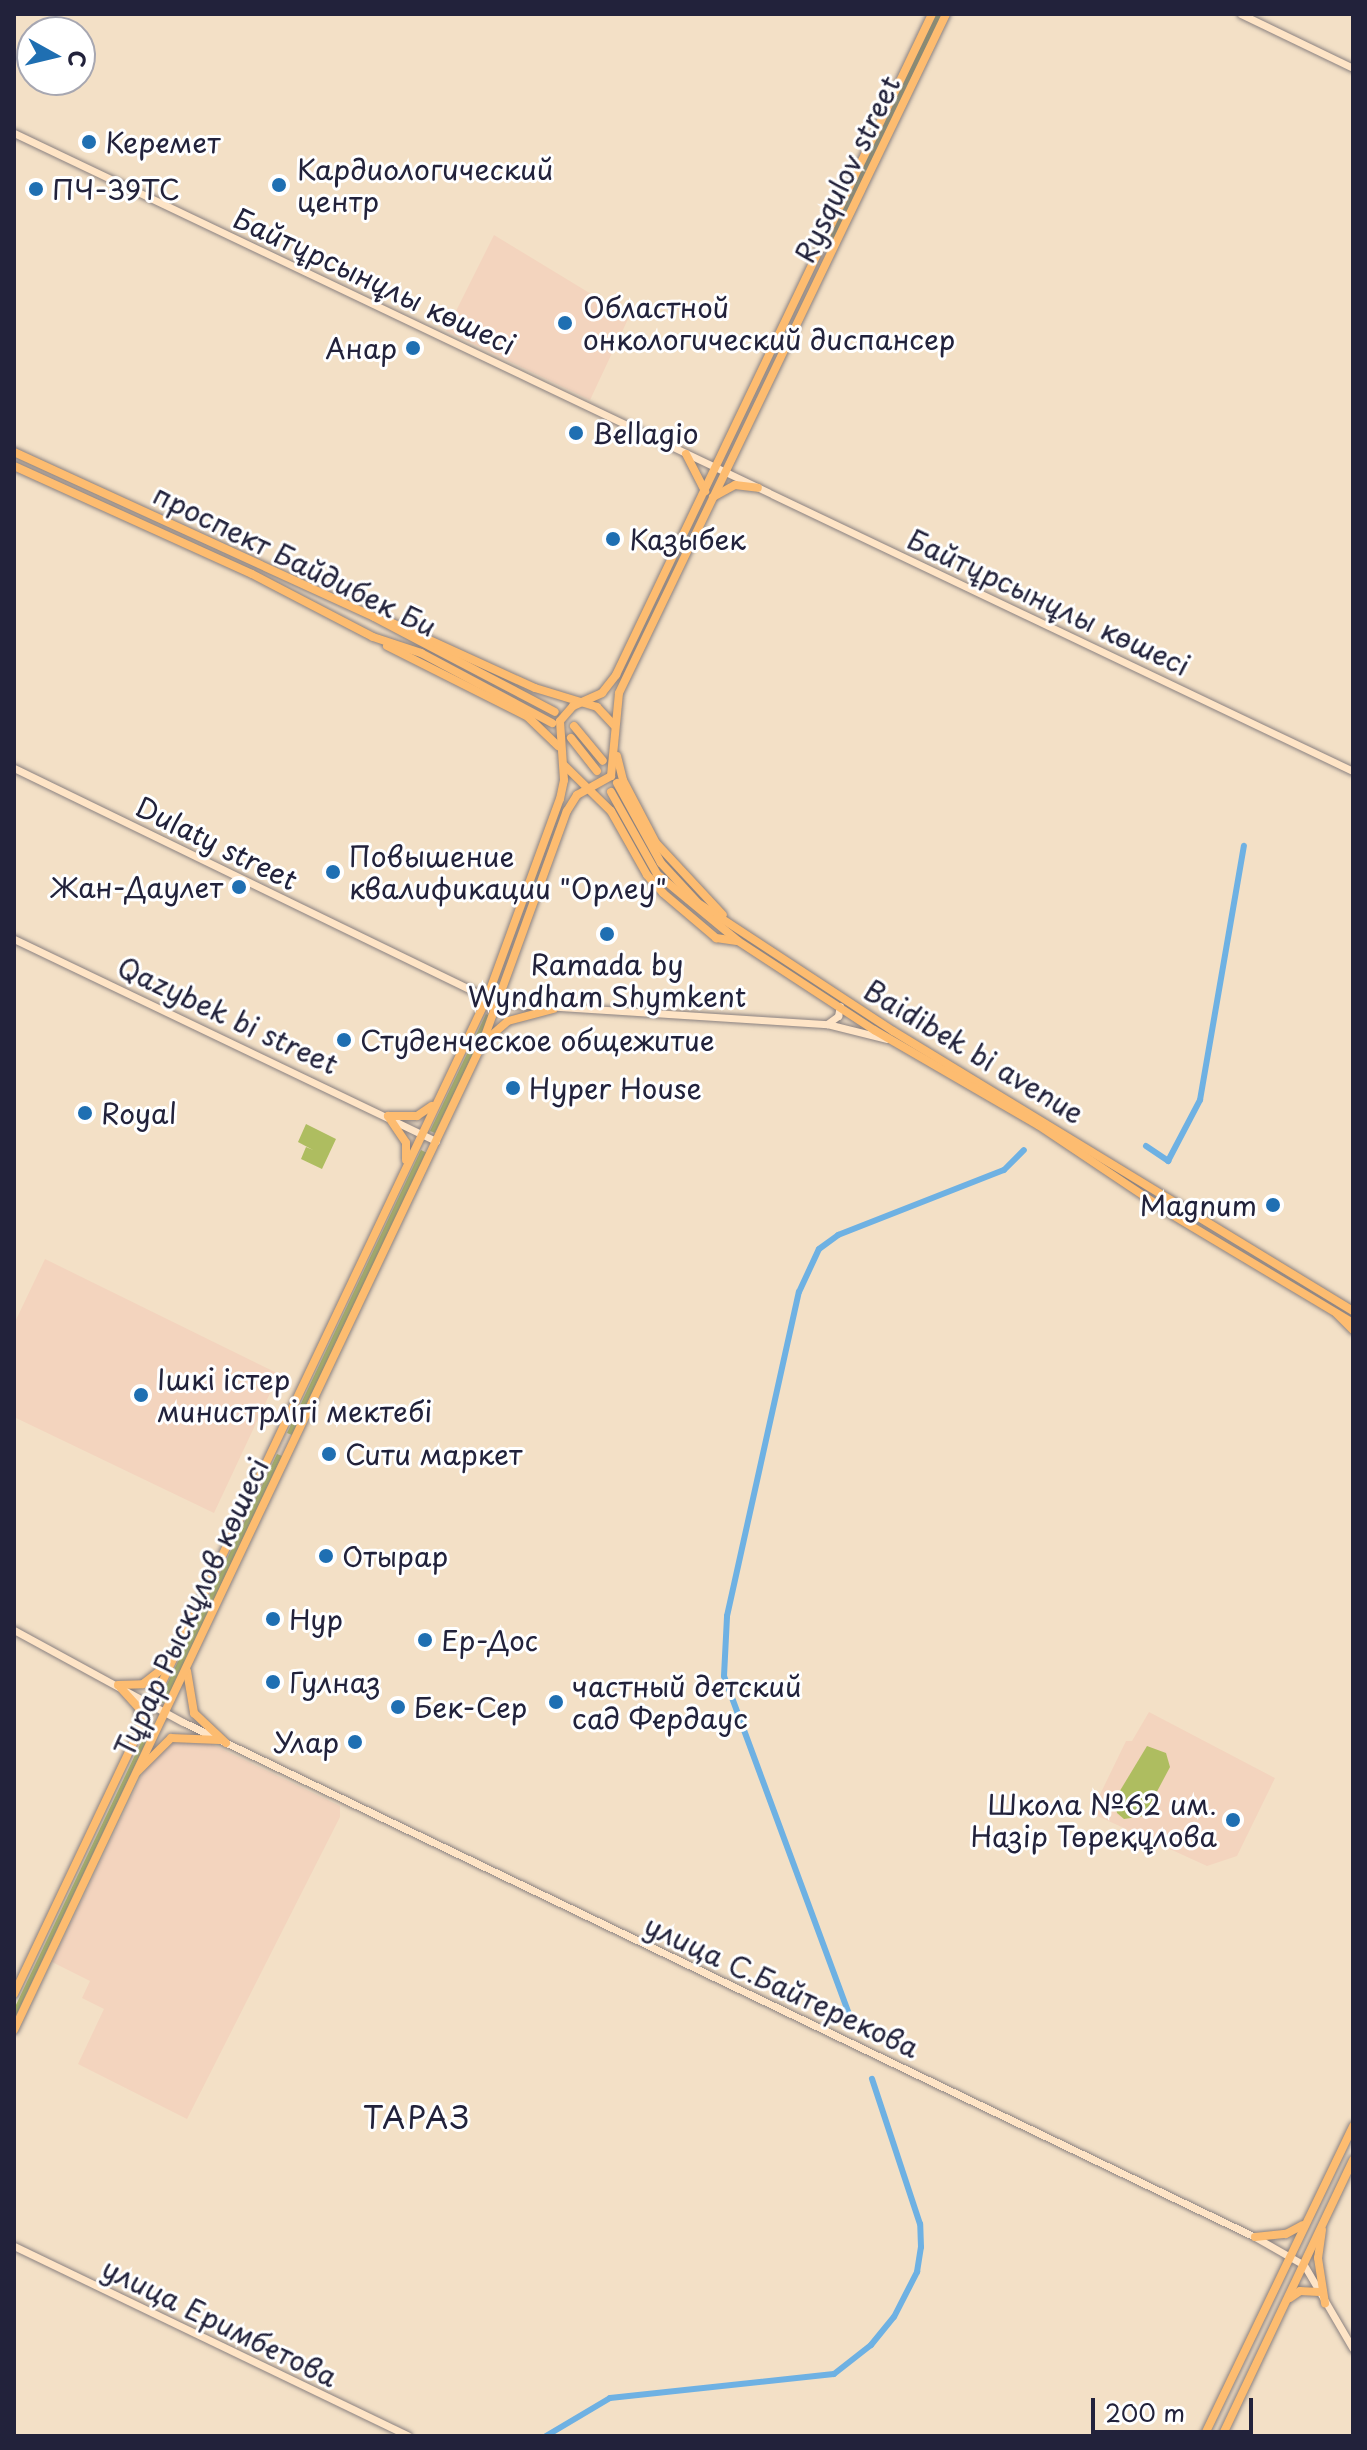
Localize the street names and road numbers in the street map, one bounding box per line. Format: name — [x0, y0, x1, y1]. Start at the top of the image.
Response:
street label: Rysqulov street — [787, 70, 907, 268]
street label: Байтұрсынұлы көшесі — [229, 201, 521, 361]
street label: проспект Байдибек Би — [147, 476, 443, 644]
street label: Байтұрсынұлы көшесі — [903, 522, 1195, 682]
street label: Dulaty street — [130, 789, 304, 897]
street label: Qazybek bi street — [112, 949, 344, 1081]
street label: Baidibek bi avenue — [858, 972, 1090, 1130]
street label: Тұрар Рыскұлов көшесі — [106, 1451, 276, 1763]
street label: улица С.Байтерекова — [639, 1908, 925, 2064]
street label: улица Еримбетова — [95, 2250, 345, 2394]

